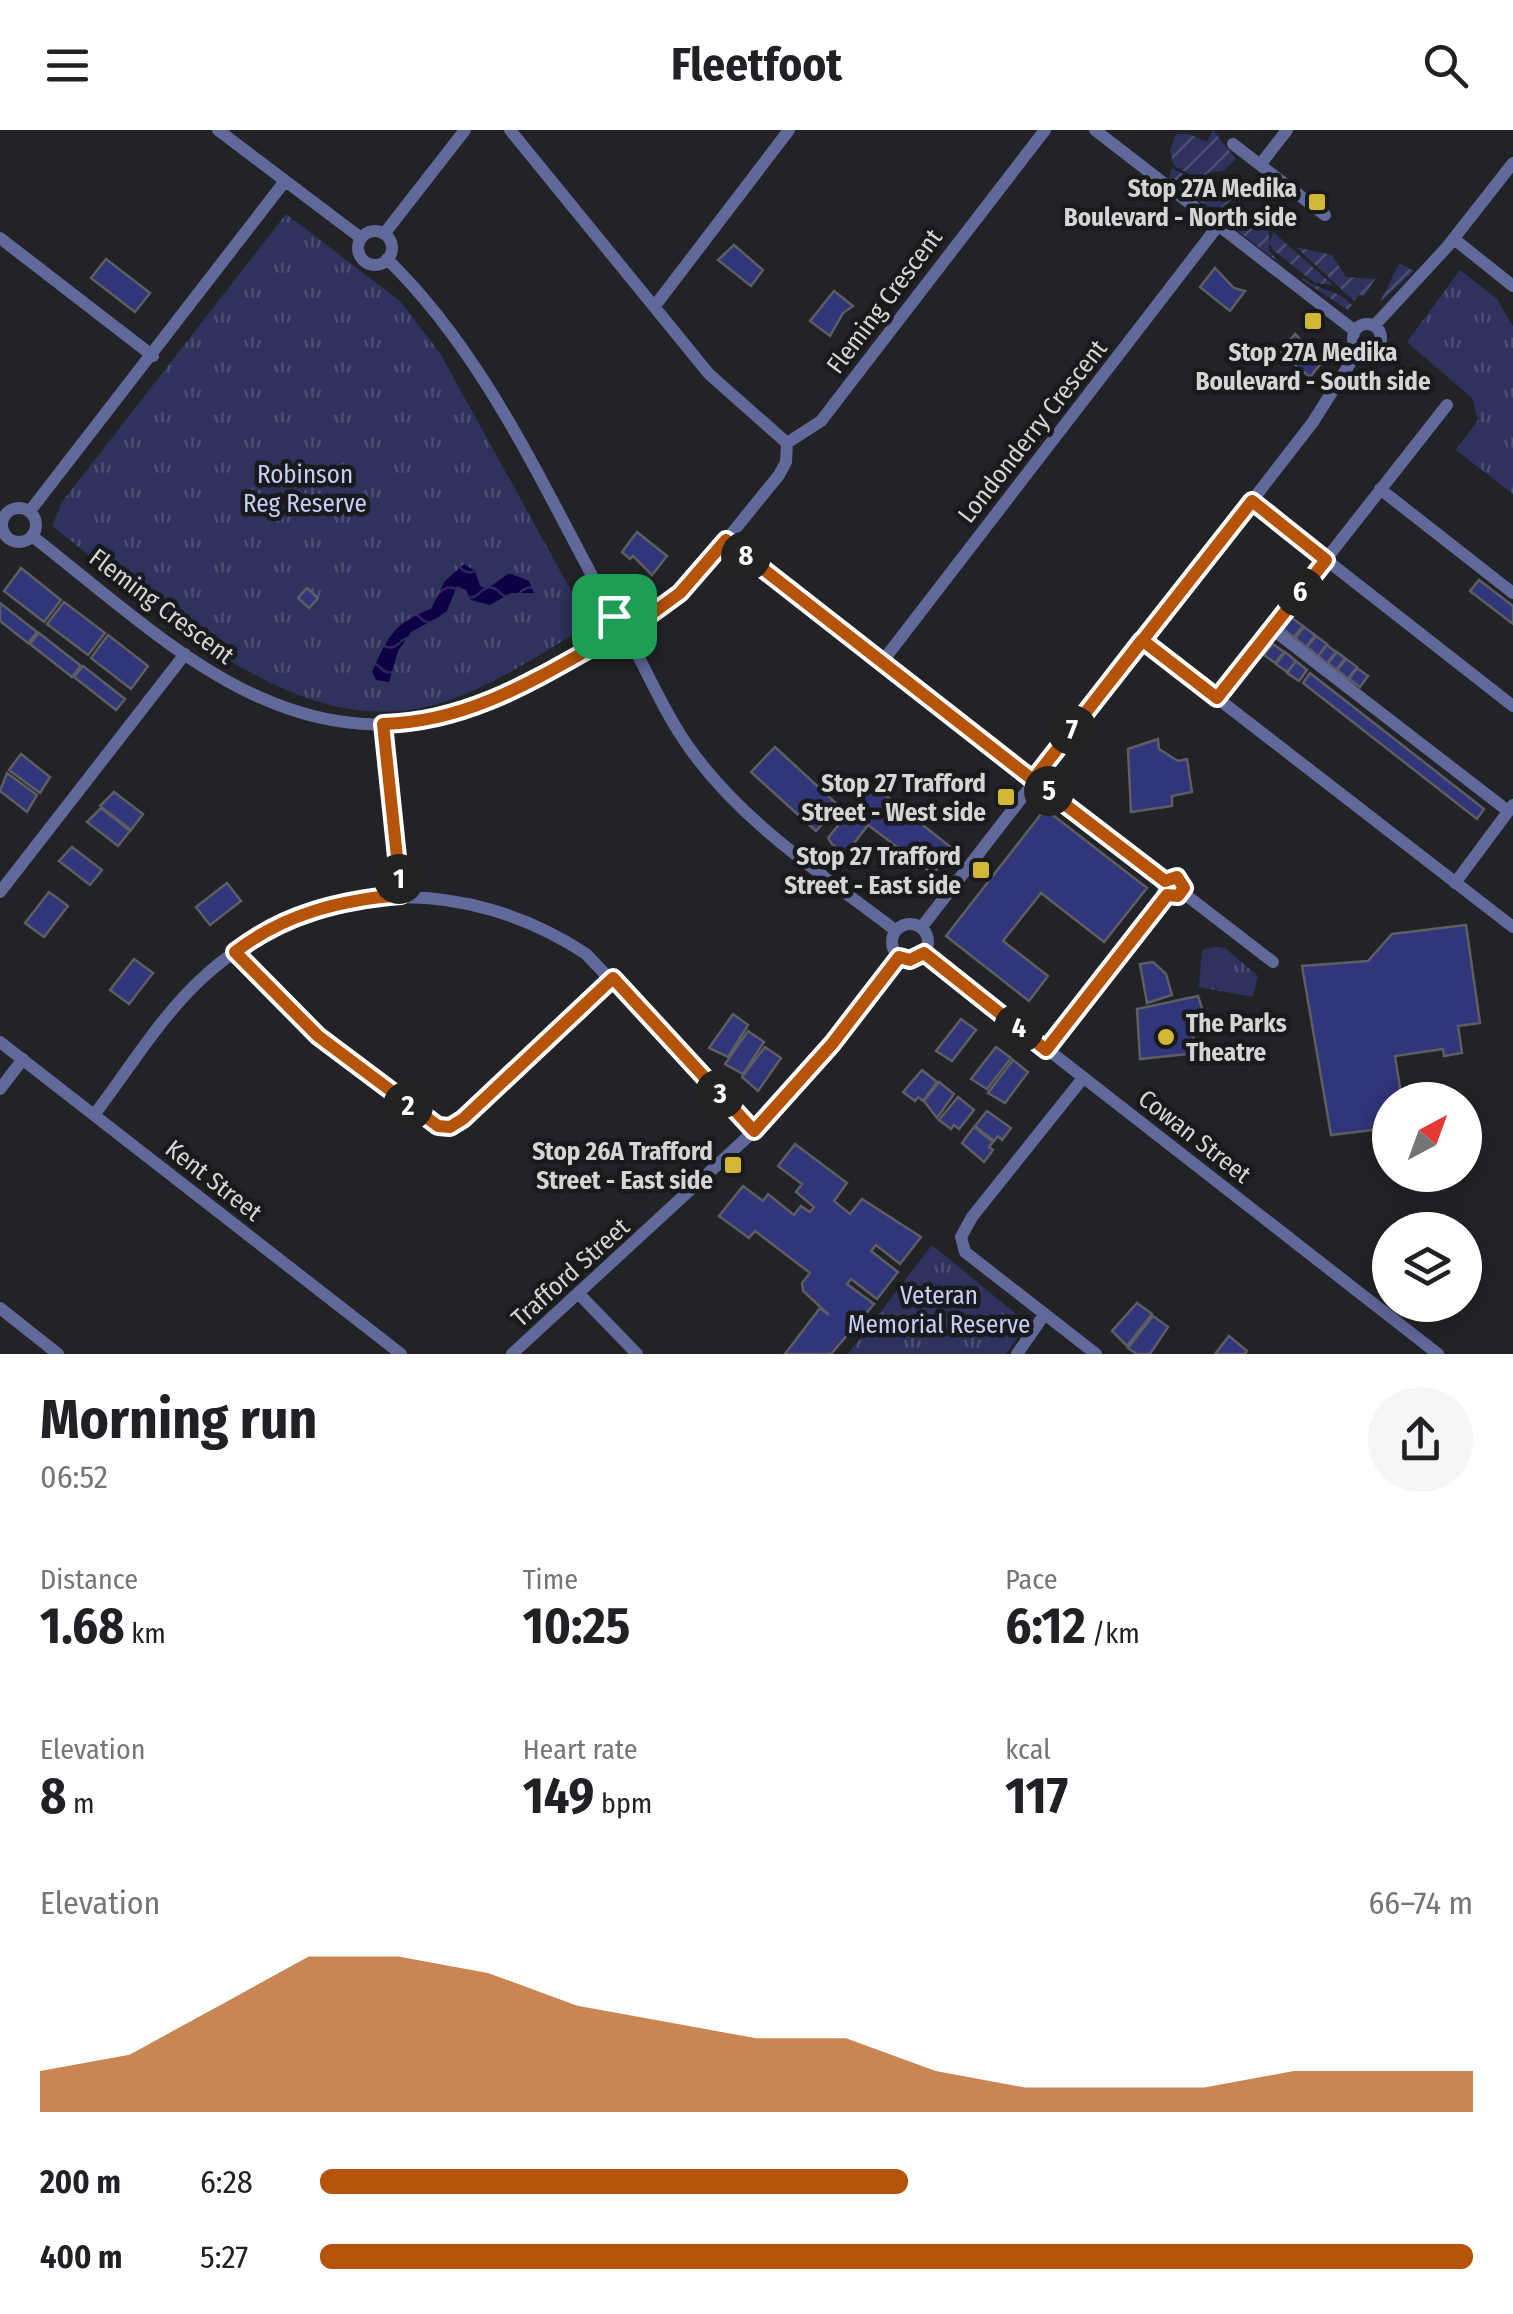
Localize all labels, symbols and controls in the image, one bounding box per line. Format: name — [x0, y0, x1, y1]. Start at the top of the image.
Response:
icon: menu — [40, 38, 95, 93]
text: Fleetfoot — [671, 38, 842, 92]
icon: search — [1418, 38, 1473, 93]
place label: Stop 27A Medika Boulevard - North side — [1064, 174, 1297, 233]
marker: Stop 27A Medika Boulevard - North side — [1306, 191, 1328, 213]
street label: Fleming Crescent — [821, 223, 949, 380]
marker: Stop 27A Medika Boulevard - South side — [1302, 310, 1324, 332]
street label: Londonderry Crescent — [952, 333, 1114, 529]
place label: Stop 27A Medika Boulevard - South side — [1195, 338, 1431, 397]
park label: Robinson Reg Reserve — [243, 460, 367, 519]
pin: 8 — [721, 531, 771, 581]
text: 8 — [739, 539, 753, 572]
street label: Fleming Crescent — [83, 543, 240, 671]
pin: 6 — [1275, 567, 1325, 617]
pin — [572, 574, 657, 659]
text: 6 — [1293, 575, 1307, 608]
icon: arrive — [587, 589, 642, 644]
pin: 7 — [1047, 705, 1097, 755]
text: 7 — [1066, 713, 1078, 746]
pin: 5 — [1024, 766, 1074, 816]
place label: Stop 27 Trafford Street - West side — [801, 769, 986, 828]
text: 5 — [1042, 774, 1056, 807]
marker: Stop 27 Trafford Street - West side — [995, 786, 1017, 808]
place label: Stop 27 Trafford Street - East side — [784, 842, 961, 901]
pin: 1 — [374, 854, 424, 904]
marker: Stop 27 Trafford Street - East side — [970, 859, 992, 881]
text: 1 — [393, 862, 405, 895]
pin: 4 — [994, 1003, 1044, 1053]
place label: The Parks Theatre — [1186, 1009, 1287, 1068]
text: 4 — [1012, 1011, 1026, 1044]
marker: The Parks Theatre — [1155, 1026, 1177, 1048]
pin: 3 — [695, 1069, 745, 1119]
text: 3 — [713, 1077, 727, 1110]
pin: 2 — [383, 1081, 433, 1131]
north arrow — [1372, 1082, 1482, 1192]
map controls — [1372, 1082, 1482, 1322]
street label: Cowan Street — [1132, 1084, 1257, 1190]
text: 2 — [402, 1089, 414, 1122]
street label: Kent Street — [159, 1134, 268, 1228]
place label: Stop 26A Trafford Street - East side — [532, 1137, 713, 1196]
marker: Stop 26A Trafford Street - East side — [722, 1154, 744, 1176]
street label: Trafford Street — [506, 1212, 636, 1333]
button: layers — [1372, 1212, 1482, 1322]
park label: Veteran Memorial Reserve — [848, 1281, 1030, 1340]
text: Morning run — [40, 1387, 317, 1453]
button: share — [1368, 1387, 1473, 1492]
text: 06:52 — [40, 1458, 108, 1496]
text: Distance — [40, 1563, 138, 1596]
text: Time — [523, 1563, 578, 1596]
text: Pace — [1005, 1563, 1058, 1596]
text: 1.68 — [40, 1596, 125, 1656]
text: 10:25 — [523, 1596, 630, 1656]
text: 6:12 — [1005, 1596, 1086, 1656]
text: km — [125, 1617, 166, 1650]
text: /km — [1086, 1617, 1140, 1650]
text: Elevation — [40, 1733, 145, 1766]
text: Heart rate — [523, 1733, 638, 1766]
text: kcal — [1005, 1733, 1051, 1766]
text: 8 — [40, 1766, 66, 1826]
text: 149 — [523, 1766, 594, 1826]
text: 117 — [1005, 1766, 1068, 1826]
text: m — [66, 1787, 95, 1820]
text: bpm — [594, 1787, 652, 1820]
text: Elevation — [40, 1884, 160, 1922]
text: 66–74 m — [1368, 1884, 1473, 1922]
text: 200 m — [40, 2163, 121, 2201]
text: 6:28 — [200, 2163, 253, 2201]
text: 400 m — [40, 2238, 122, 2276]
text: 5:27 — [200, 2238, 248, 2276]

